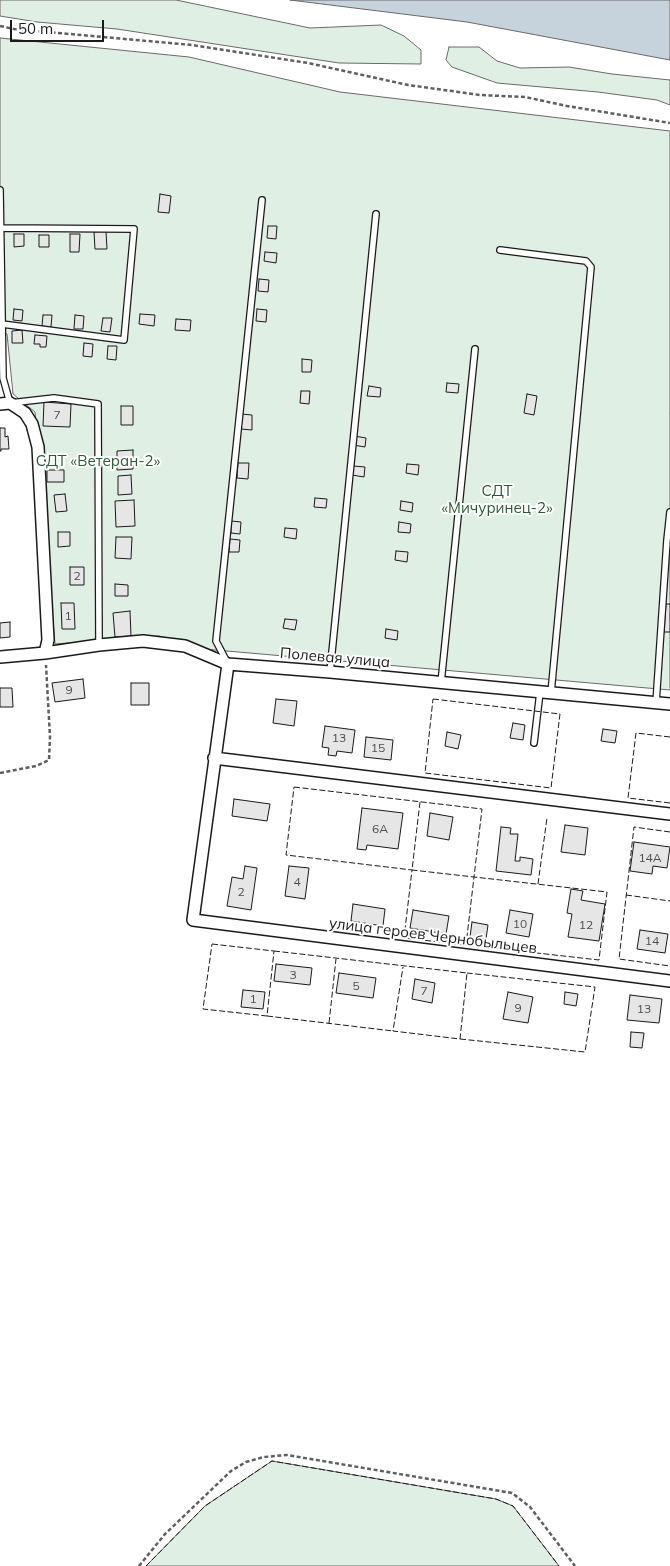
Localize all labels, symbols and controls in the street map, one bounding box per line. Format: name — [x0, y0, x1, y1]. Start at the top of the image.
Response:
scale bar — [12, 10, 106, 42]
text: 50 m — [18, 19, 53, 38]
house number: 7 — [53, 408, 61, 422]
park label: СДТ «Ветеран-2» — [36, 452, 160, 470]
park label: СДТ «Мичуринец-2» — [441, 482, 553, 517]
house number: 2 — [73, 569, 81, 583]
house number: 1 — [64, 609, 72, 623]
street label: Полевая улица — [279, 644, 391, 672]
house number: 9 — [65, 683, 73, 697]
house number: 13 — [332, 731, 346, 745]
house number: 15 — [371, 741, 385, 755]
house number: 6А — [372, 822, 388, 836]
house number: 14А — [638, 851, 662, 865]
house number: 4 — [293, 875, 301, 889]
house number: 2 — [237, 885, 245, 899]
street label: улица героев Чернобыльцев — [328, 914, 538, 958]
house number: 10 — [513, 917, 527, 931]
house number: 12 — [579, 918, 593, 932]
house number: 14 — [645, 934, 659, 948]
house number: 3 — [289, 968, 297, 982]
house number: 5 — [352, 979, 360, 993]
house number: 7 — [420, 984, 428, 998]
house number: 1 — [249, 992, 257, 1006]
house number: 9 — [514, 1001, 522, 1015]
house number: 13 — [637, 1002, 651, 1016]

